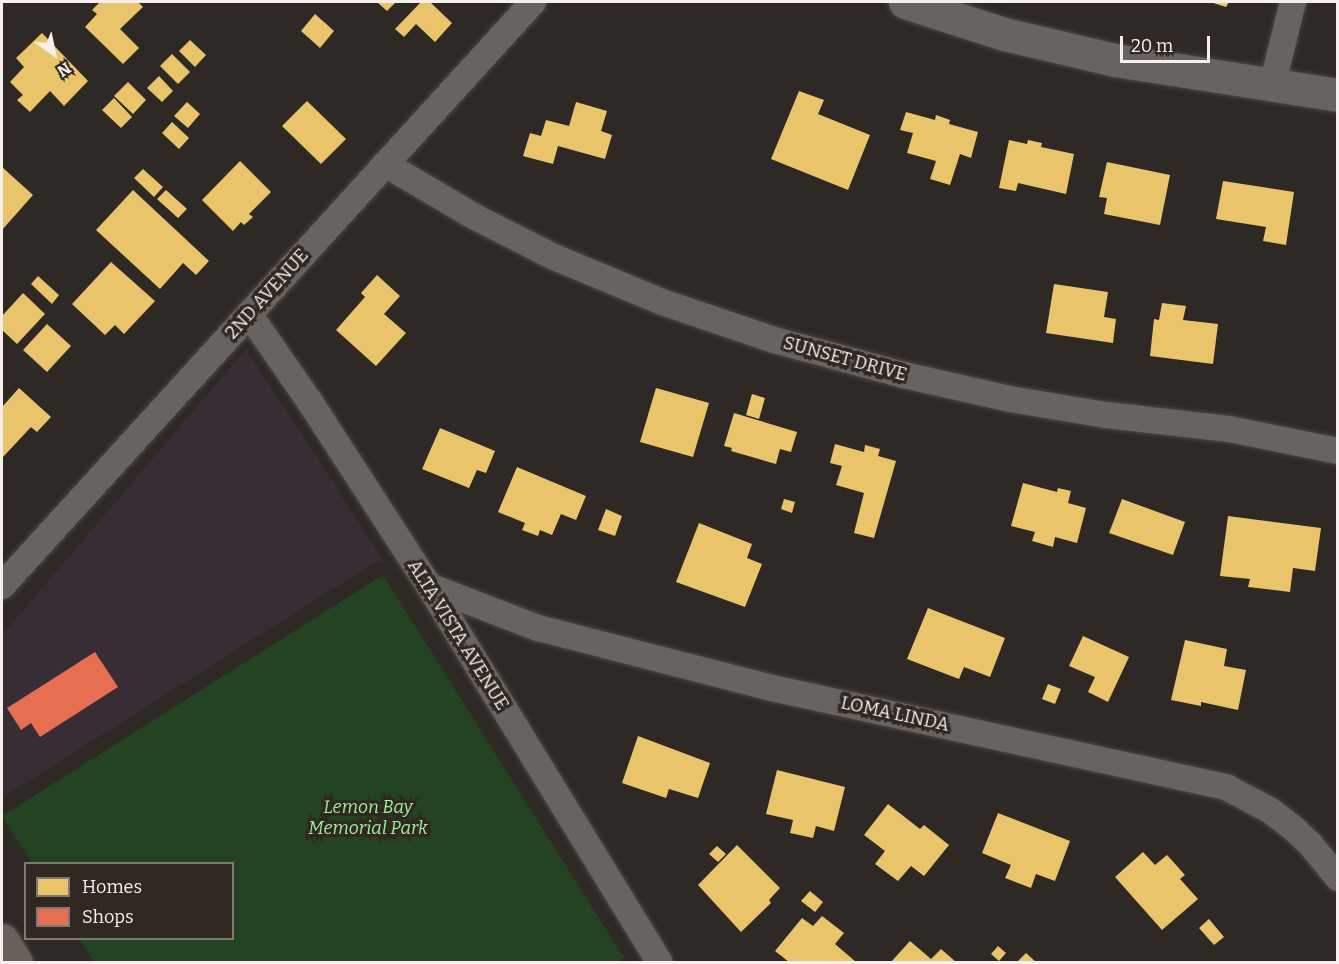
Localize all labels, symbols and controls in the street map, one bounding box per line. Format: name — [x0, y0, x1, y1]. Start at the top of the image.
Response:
north arrow — [24, 24, 84, 84]
scale bar — [1123, 24, 1213, 62]
text: 20 m — [1131, 35, 1173, 57]
text: N — [54, 58, 74, 81]
street label: 2ND AVENUE — [221, 245, 313, 343]
street label: SUNSET DRIVE — [781, 332, 909, 386]
street label: ALTA VISTA AVENUE — [403, 556, 513, 714]
street label: LOMA LINDA — [839, 692, 951, 736]
park label: Lemon Bay Memorial Park — [308, 797, 428, 840]
legend — [24, 862, 234, 940]
text: Homes — [82, 876, 142, 898]
text: Shops — [82, 906, 134, 928]

